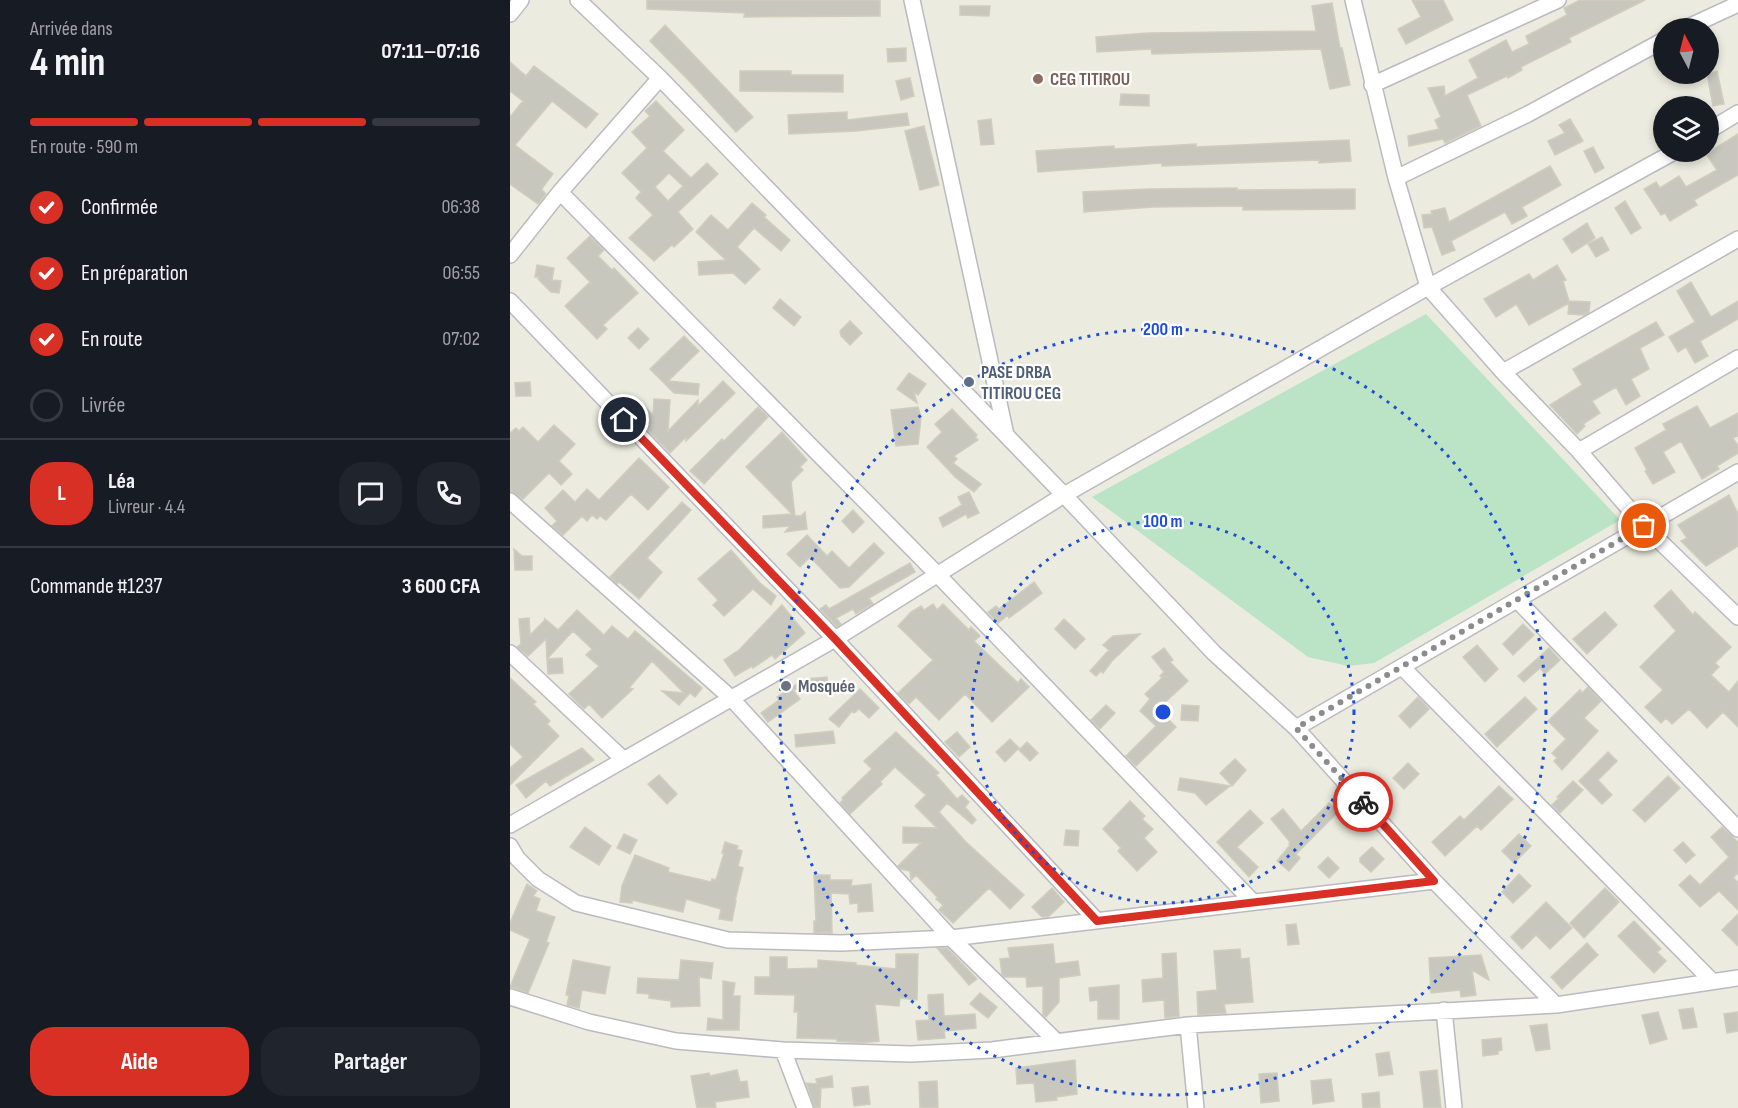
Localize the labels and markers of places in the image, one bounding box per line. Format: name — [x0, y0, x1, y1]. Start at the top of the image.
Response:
place label: CEG TITIROU — [1050, 69, 1130, 90]
marker: CEG TITIROU — [1031, 72, 1045, 86]
place label: PASE DRBA TITIROU CEG — [981, 362, 1061, 404]
marker: PASE DRBA TITIROU CEG — [962, 375, 976, 389]
pin — [598, 394, 649, 445]
pin — [1618, 500, 1669, 551]
place label: Mosquée — [798, 676, 855, 697]
marker: Mosquée — [779, 679, 793, 693]
centre of rings — [1153, 702, 1173, 722]

